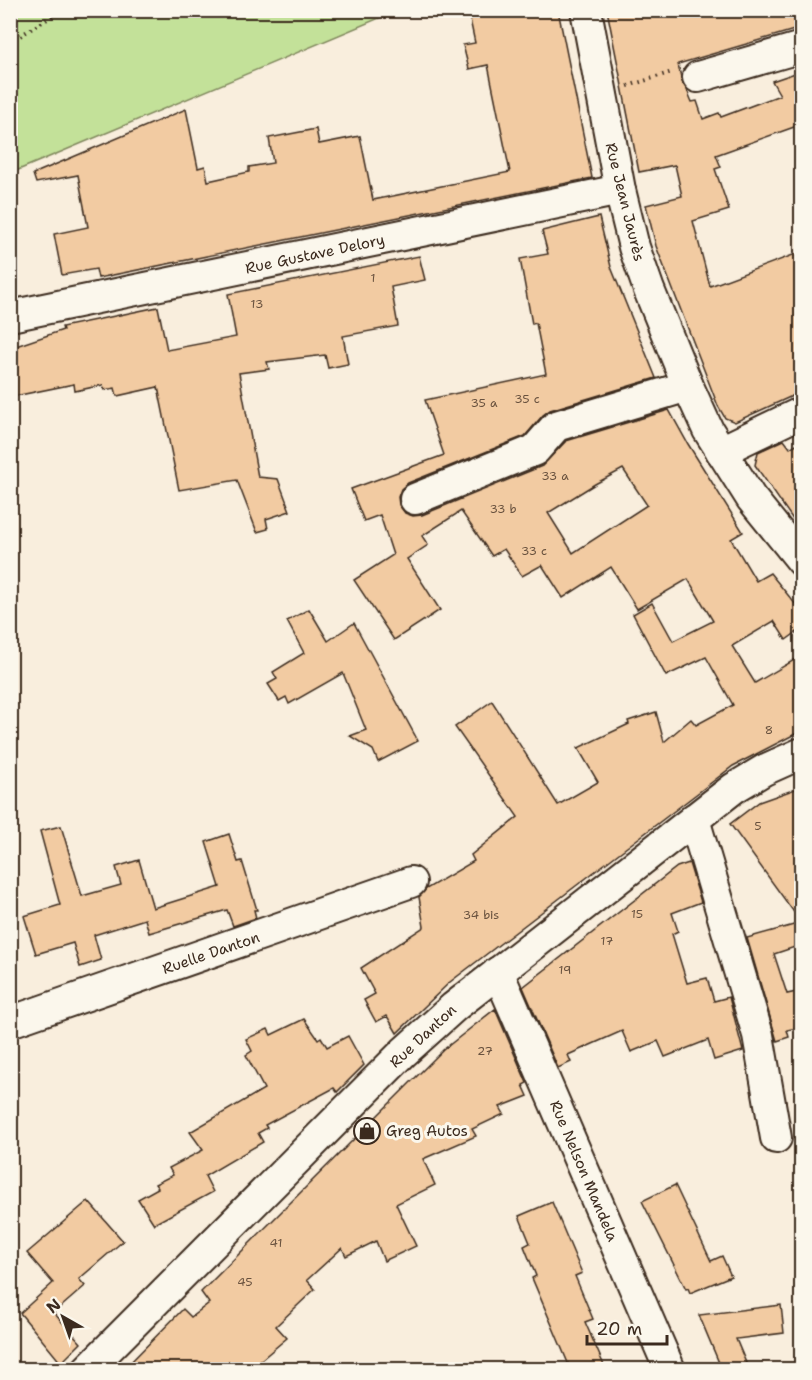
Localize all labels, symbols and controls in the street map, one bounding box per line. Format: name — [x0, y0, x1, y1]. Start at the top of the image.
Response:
street label: Rue Jean Jaurès — [601, 141, 649, 263]
street label: Rue Gustave Delory — [243, 229, 387, 279]
house number: 1 — [370, 270, 376, 286]
house number: 13 — [251, 296, 263, 312]
house number: 35 c — [514, 391, 540, 407]
house number: 35 a — [471, 395, 498, 411]
house number: 33 a — [541, 468, 569, 484]
house number: 33 b — [489, 501, 517, 517]
house number: 33 c — [521, 543, 547, 559]
house number: 8 — [765, 722, 773, 738]
house number: 5 — [754, 818, 762, 834]
house number: 15 — [631, 906, 643, 922]
house number: 34 bis — [463, 907, 499, 923]
street label: Ruelle Danton — [160, 927, 262, 979]
house number: 17 — [601, 933, 613, 949]
house number: 19 — [559, 962, 571, 978]
street label: Rue Danton — [385, 1000, 461, 1072]
house number: 27 — [477, 1043, 493, 1059]
street label: Rue Nelson Mandela — [545, 1097, 623, 1245]
shop icon: Greg Autos — [352, 1116, 382, 1146]
place label: Greg Autos — [386, 1121, 468, 1141]
house number: 41 — [270, 1235, 282, 1251]
house number: 45 — [237, 1274, 253, 1290]
north arrow — [33, 1287, 93, 1347]
text: N — [42, 1294, 65, 1318]
scale bar — [587, 1308, 666, 1346]
text: 20 m — [596, 1317, 642, 1341]

